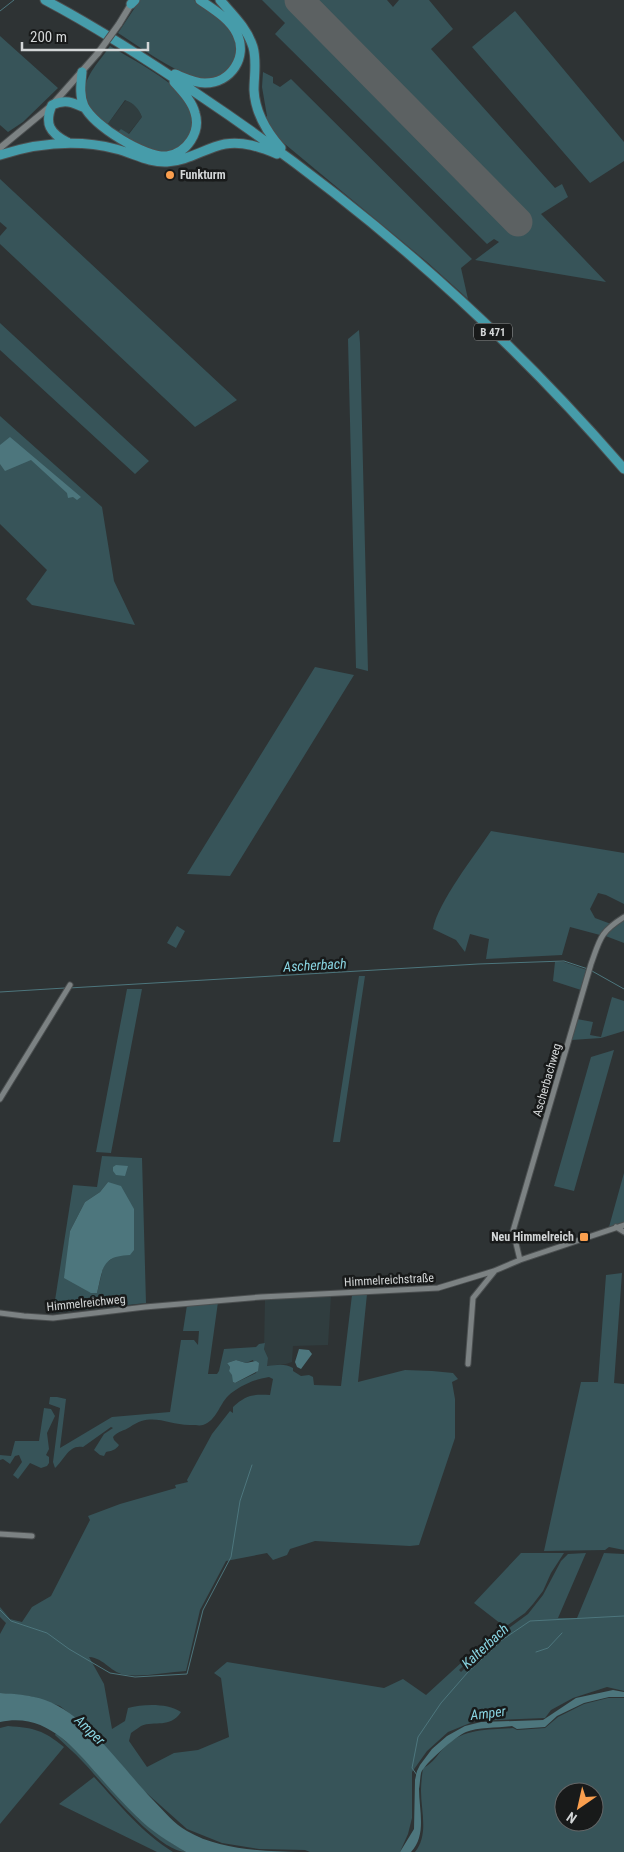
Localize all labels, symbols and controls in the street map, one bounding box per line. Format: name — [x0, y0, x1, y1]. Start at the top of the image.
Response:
scale bar — [22, 20, 149, 52]
text: 200 m — [30, 28, 67, 46]
place label: Funkturm — [180, 168, 226, 182]
marker: Funkturm — [164, 169, 176, 181]
road number: B 471 — [474, 324, 512, 341]
water label: Ascherbach — [282, 955, 347, 975]
street label: Ascherbachweg — [530, 1042, 564, 1118]
place label: Neu Himmelreich — [491, 1230, 574, 1244]
marker: Neu Himmelreich — [578, 1231, 590, 1243]
street label: Himmelreichstraße — [344, 1271, 435, 1289]
street label: Himmelreichweg — [46, 1292, 126, 1314]
water label: Kalterbach — [458, 1621, 512, 1671]
water label: Amper — [469, 1703, 507, 1723]
water label: Amper — [71, 1711, 109, 1749]
north arrow — [554, 1782, 604, 1832]
text: N — [564, 1809, 580, 1827]

